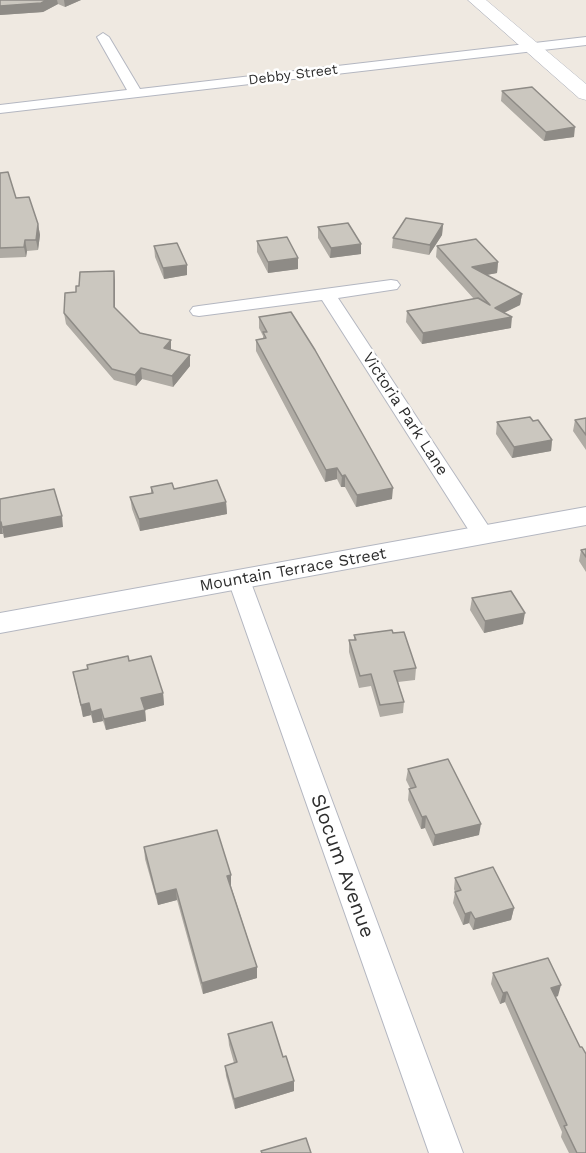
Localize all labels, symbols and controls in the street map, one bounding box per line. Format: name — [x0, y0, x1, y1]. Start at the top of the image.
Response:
street label: Debby Street — [247, 61, 339, 89]
street label: Victoria Park Lane — [358, 349, 452, 479]
street label: Mountain Terrace Street — [198, 544, 388, 596]
street label: Slocum Avenue — [305, 791, 379, 941]

